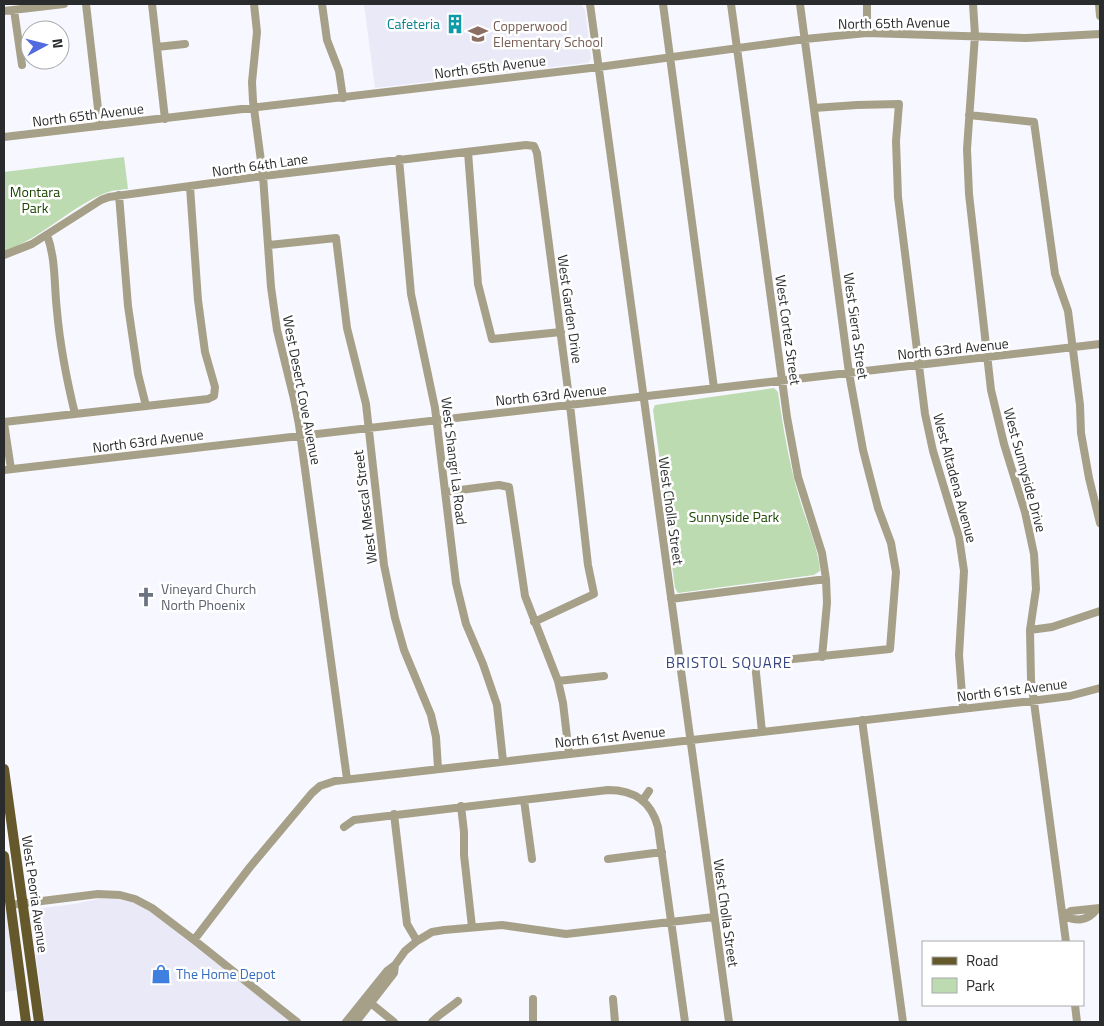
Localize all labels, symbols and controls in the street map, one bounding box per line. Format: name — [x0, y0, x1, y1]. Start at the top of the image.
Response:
street label: North 65th Avenue — [838, 11, 950, 34]
place label: Cafeteria — [387, 13, 440, 34]
building icon: Cafeteria — [444, 13, 466, 35]
place label: Copperwood Elementary School — [493, 15, 603, 52]
north arrow — [20, 20, 70, 70]
school or university icon: Copperwood Elementary School — [467, 23, 489, 45]
text: N — [47, 37, 69, 49]
street label: North 65th Avenue — [433, 49, 547, 84]
street label: North 65th Avenue — [31, 97, 145, 132]
street label: North 64th Lane — [211, 147, 309, 182]
park label: Montara Park — [10, 181, 60, 218]
street label: West Garden Drive — [552, 253, 589, 365]
street label: West Sierra Street — [839, 271, 874, 381]
street label: West Cortez Street — [770, 274, 807, 386]
street label: West Desert Cove Avenue — [278, 314, 327, 466]
street label: North 63rd Avenue — [896, 332, 1010, 365]
street label: North 63rd Avenue — [494, 378, 608, 411]
street label: West Shangri La Road — [436, 396, 473, 526]
street label: West Sunnyside Drive — [999, 405, 1052, 534]
street label: West Altadena Avenue — [928, 411, 983, 545]
street label: North 63rd Avenue — [91, 423, 205, 458]
street label: West Mescal Street — [347, 449, 382, 565]
street label: West Cholla Street — [654, 456, 689, 566]
park label: Sunnyside Park — [689, 506, 780, 527]
place label: Vineyard Church North Phoenix — [161, 578, 256, 615]
church icon: Vineyard Church North Phoenix — [135, 586, 157, 608]
district label: BRISTOL SQUARE — [666, 651, 792, 674]
street label: North 61st Avenue — [956, 672, 1068, 707]
street label: North 61st Avenue — [554, 720, 666, 753]
street label: West Peoria Avenue — [17, 834, 54, 954]
street label: West Cholla Street — [709, 858, 744, 968]
legend — [922, 941, 1084, 1006]
text: Road — [966, 949, 998, 972]
shop icon: The Home Depot — [150, 963, 172, 985]
place label: The Home Depot — [176, 963, 275, 984]
text: Park — [966, 974, 995, 997]

